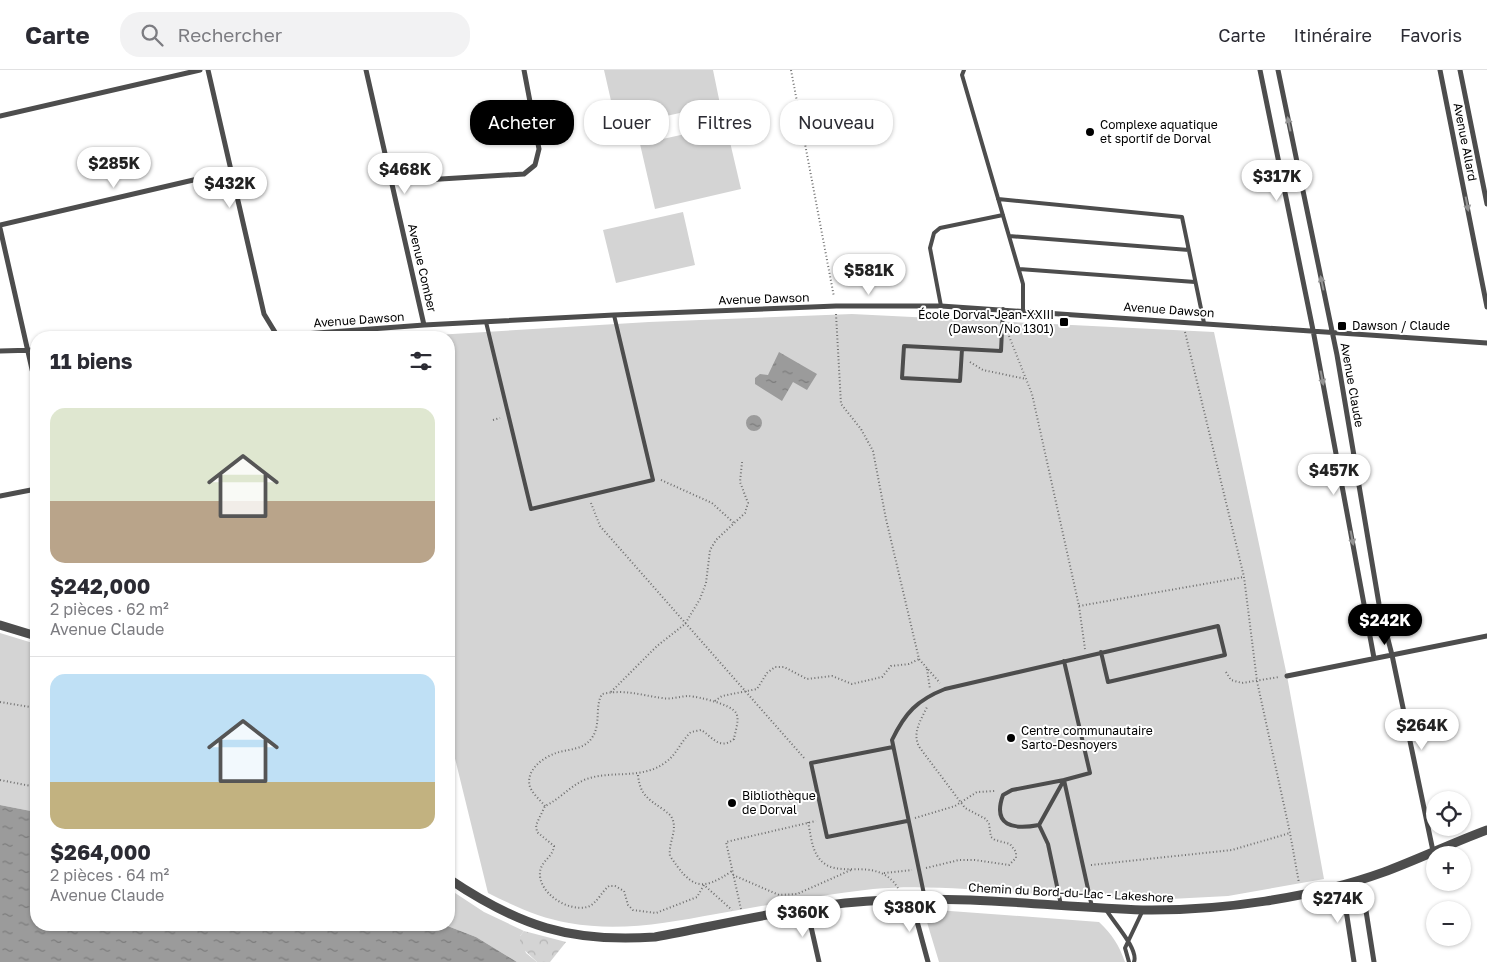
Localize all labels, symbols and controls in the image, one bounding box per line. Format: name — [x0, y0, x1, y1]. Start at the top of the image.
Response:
search box — [120, 12, 470, 57]
text: Carte — [25, 20, 90, 49]
icon: search — [138, 21, 166, 49]
text: Rechercher — [178, 23, 282, 46]
text: Carte — [1218, 24, 1266, 46]
text: Itinéraire — [1294, 24, 1372, 46]
text: Favoris — [1400, 24, 1462, 46]
chip: Acheter — [470, 100, 574, 145]
chip: Louer — [584, 100, 669, 145]
chip: Filtres — [679, 100, 770, 145]
chip: Nouveau — [780, 100, 893, 145]
street label: Avenue Allard — [1451, 101, 1480, 182]
one-way arrow — [1285, 115, 1293, 131]
place label: Complexe aquatique et sportif de Dorval — [1100, 117, 1218, 146]
marker: Complexe aquatique et sportif de Dorval — [1084, 126, 1096, 138]
pin: $285K — [79, 146, 149, 189]
pin: $468K — [370, 152, 440, 195]
text: $285K — [88, 153, 140, 173]
text: $468K — [379, 159, 431, 179]
pin: $317K — [1242, 160, 1312, 202]
pin: $432K — [195, 166, 265, 209]
text: $317K — [1252, 166, 1302, 186]
text: $432K — [204, 173, 256, 193]
one-way arrow — [1463, 196, 1471, 212]
street label: Avenue Comber — [405, 222, 440, 314]
pin: $581K — [834, 254, 904, 296]
text: $581K — [844, 260, 894, 280]
one-way arrow — [1318, 275, 1326, 291]
street label: Avenue Dawson — [718, 289, 810, 308]
street label: Avenue Dawson — [1123, 299, 1215, 320]
place label: École Dorval-Jean-XXIII (Dawson/No 1301) — [918, 307, 1054, 336]
street label: Avenue Dawson — [313, 309, 405, 330]
marker: École Dorval-Jean-XXIII (Dawson/No 1301) — [1058, 316, 1070, 328]
place label: Dawson / Claude — [1352, 318, 1450, 333]
marker: Dawson / Claude — [1336, 320, 1348, 332]
street label: Avenue Claude — [1338, 341, 1367, 428]
icon: filters — [407, 347, 435, 375]
text: 11 biens — [50, 348, 132, 374]
one-way arrow — [1319, 371, 1327, 387]
icon: home — [198, 441, 288, 531]
pin: $457K — [1299, 454, 1369, 496]
text: $457K — [1309, 460, 1359, 480]
one-way arrow — [1348, 530, 1356, 546]
text: $242,000 — [50, 573, 151, 599]
text: 2 pièces · 62 m² — [50, 599, 169, 619]
pin: $242K — [1350, 604, 1420, 646]
text: $242K — [1359, 610, 1411, 630]
text: Avenue Claude — [50, 619, 164, 639]
icon: home — [198, 706, 288, 796]
pin: $264K — [1387, 708, 1457, 751]
text: $264K — [1396, 715, 1448, 735]
place label: Centre communautaire Sarto-Desnoyers — [1021, 723, 1153, 752]
marker: Centre communautaire Sarto-Desnoyers — [1005, 732, 1017, 744]
place label: Bibliothèque de Dorval — [742, 788, 816, 817]
map controls — [1426, 791, 1471, 946]
button: locate — [1426, 791, 1471, 836]
marker: Bibliothèque de Dorval — [726, 797, 738, 809]
text: $264,000 — [50, 839, 151, 865]
button: + — [1426, 846, 1471, 891]
text: 2 pièces · 64 m² — [50, 865, 169, 885]
street label: Chemin du Bord-du-Lac - Lakeshore — [968, 880, 1174, 905]
pin: $274K — [1303, 882, 1373, 924]
text: Avenue Claude — [50, 885, 164, 905]
text: $274K — [1313, 888, 1363, 908]
pin: $380K — [875, 890, 945, 933]
pin: $360K — [768, 896, 838, 938]
text: $380K — [884, 897, 936, 917]
button: − — [1426, 901, 1471, 946]
text: $360K — [777, 902, 829, 922]

